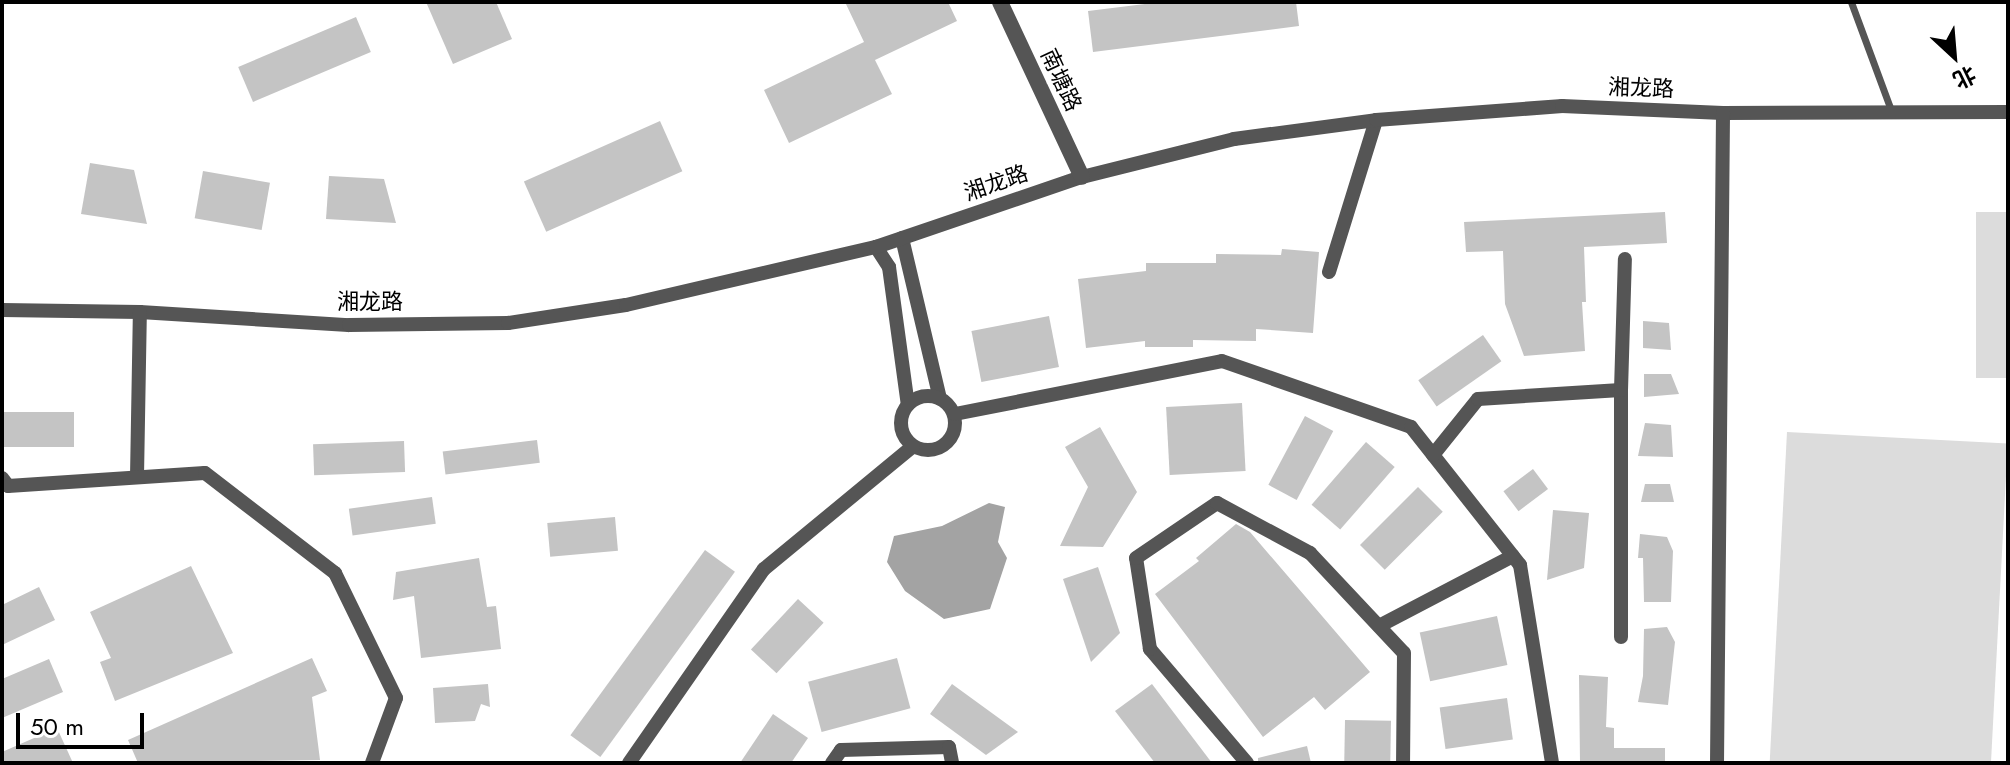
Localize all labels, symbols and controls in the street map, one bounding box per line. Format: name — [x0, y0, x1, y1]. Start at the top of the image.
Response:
north arrow — [1914, 16, 1994, 96]
street label: 南塘路 — [1035, 45, 1087, 115]
text: 北 — [1948, 58, 1981, 97]
street label: 湘龙路 — [1608, 74, 1674, 102]
street label: 湘龙路 — [961, 160, 1031, 206]
street label: 湘龙路 — [337, 289, 403, 315]
scale bar — [20, 697, 148, 747]
text: 50 m — [30, 709, 84, 744]

